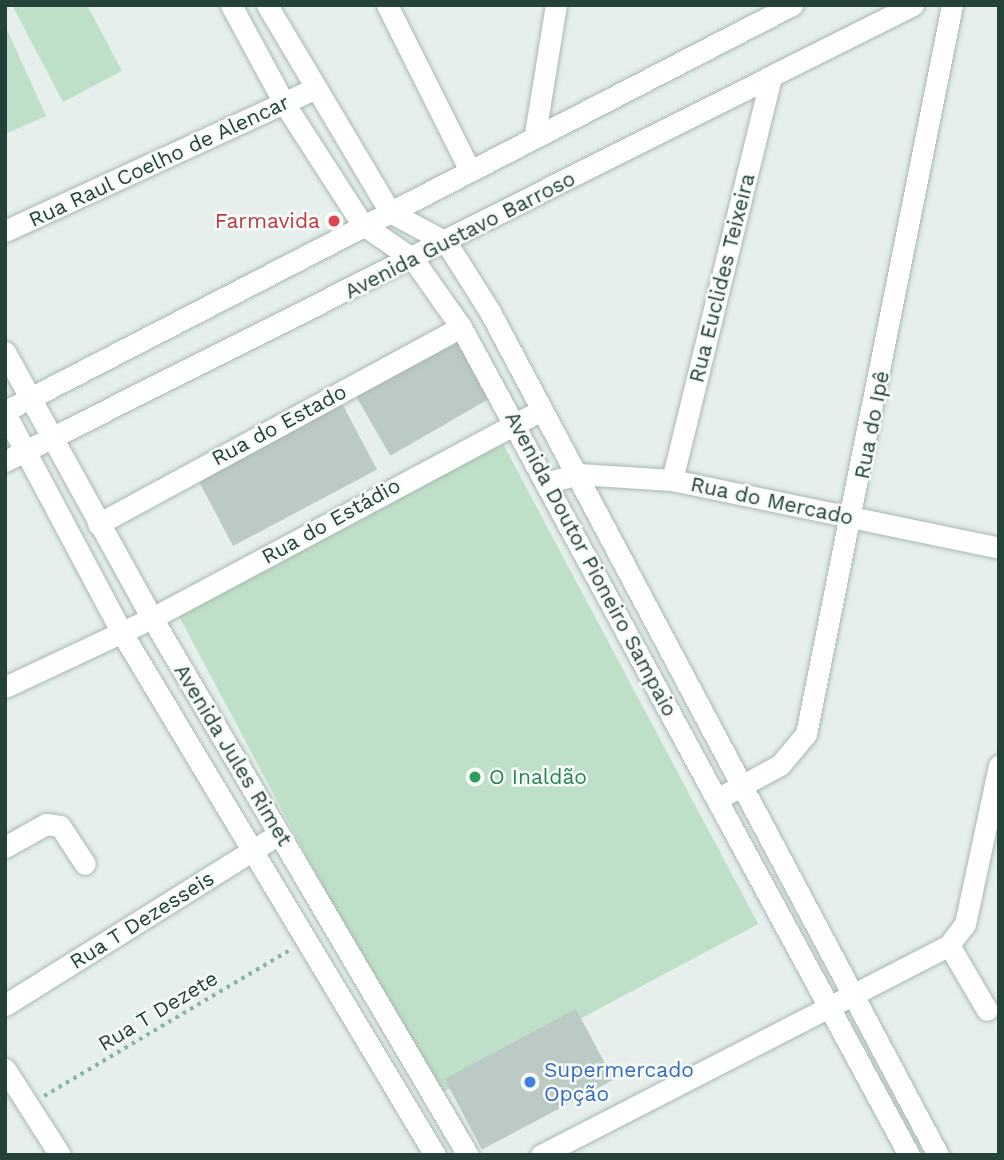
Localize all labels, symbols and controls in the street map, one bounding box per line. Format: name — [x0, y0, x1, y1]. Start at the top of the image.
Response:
street label: Rua Raul Coelho de Alencar — [24, 89, 294, 233]
street label: Avenida Gustavo Barroso — [340, 166, 580, 304]
street label: Rua Euclides Teixeira — [684, 170, 760, 386]
place label: Farmavida — [215, 208, 320, 234]
marker: Farmavida — [326, 213, 342, 229]
street label: Rua do Ipê — [849, 369, 895, 481]
street label: Rua do Estado — [207, 379, 351, 471]
street label: Avenida Doutor Pioneiro Sampaio — [499, 407, 683, 721]
street label: Rua do Mercado — [688, 471, 856, 531]
street label: Rua do Estádio — [257, 472, 405, 570]
street label: Avenida Jules Rimet — [169, 659, 297, 851]
place label: O Inaldão — [489, 764, 587, 790]
marker: O Inaldão — [467, 769, 483, 785]
street label: Rua T Dezesseis — [65, 865, 219, 975]
street label: Rua T Dezete — [93, 965, 223, 1057]
place label: Supermercado Opção — [544, 1057, 694, 1107]
marker: Supermercado Opção — [522, 1074, 538, 1090]

